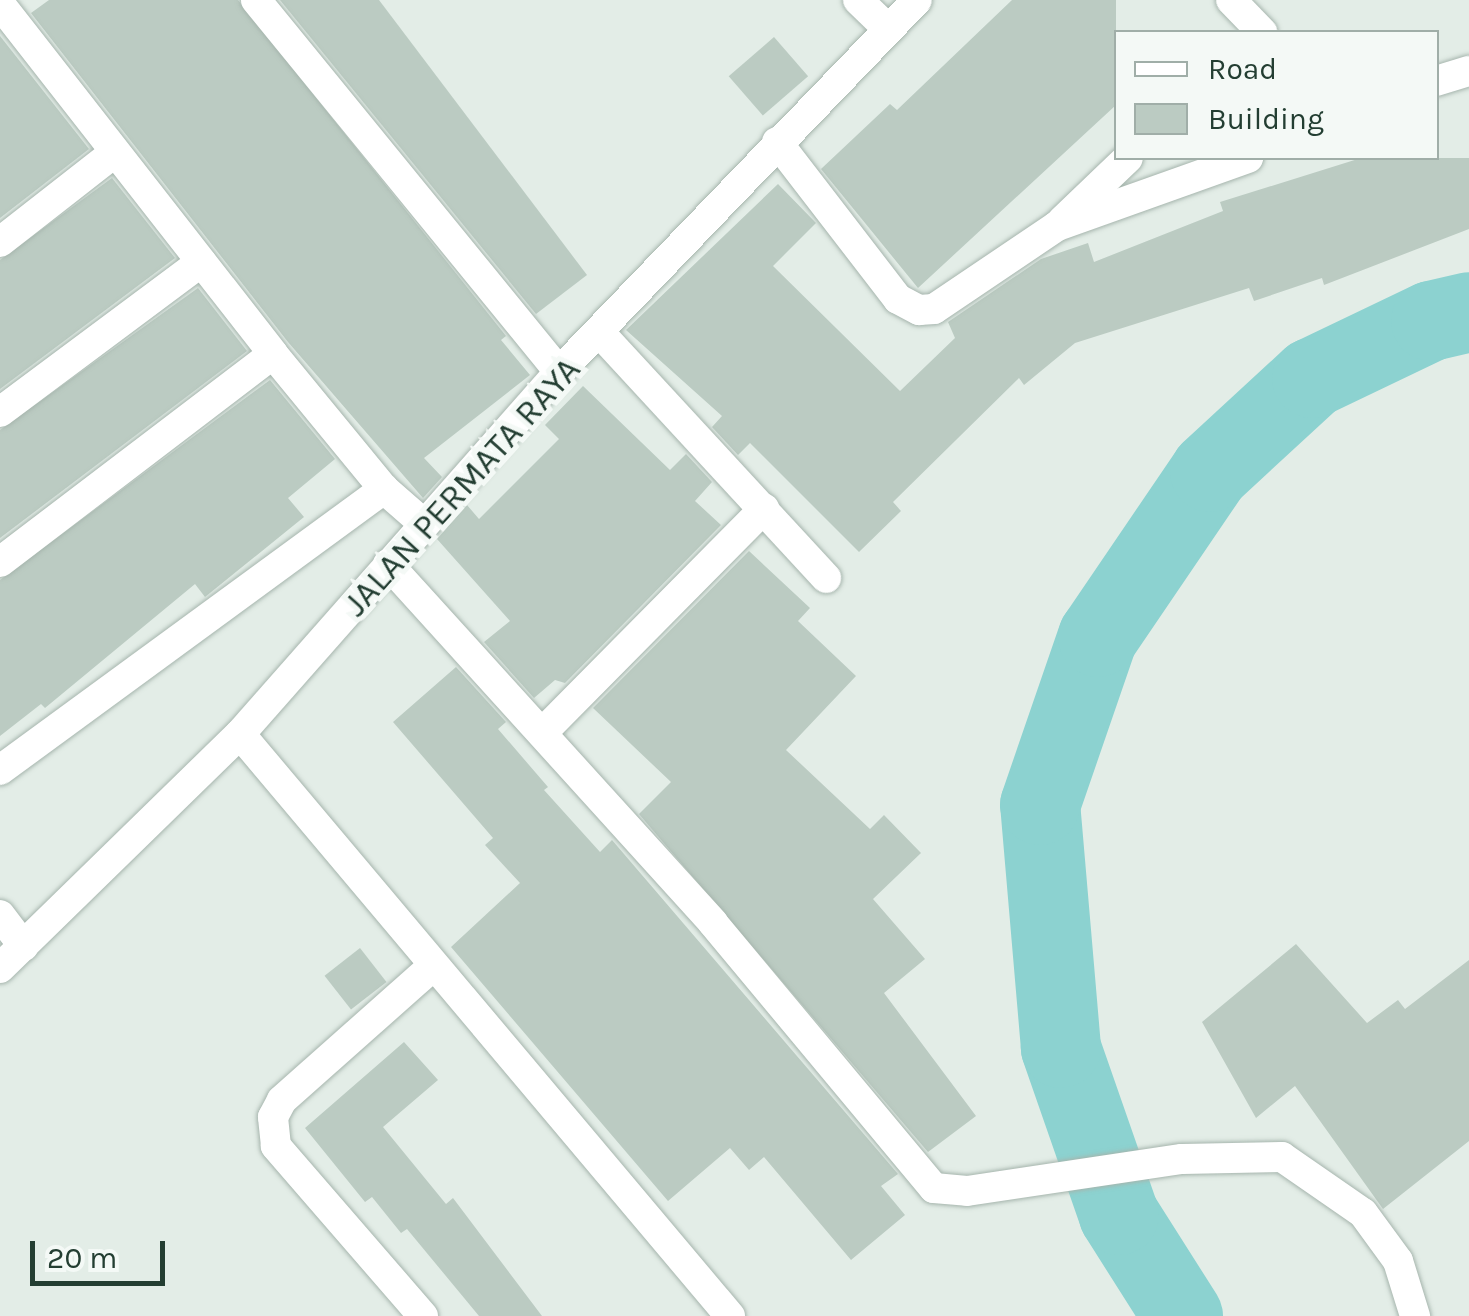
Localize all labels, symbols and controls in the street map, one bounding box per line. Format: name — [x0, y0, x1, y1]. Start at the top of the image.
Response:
legend — [1114, 30, 1439, 160]
text: Road — [1208, 51, 1277, 87]
text: Building — [1208, 101, 1324, 137]
street label: JALAN PERMATA RAYA — [335, 349, 589, 625]
scale bar — [35, 1221, 170, 1283]
text: 20 m — [47, 1240, 117, 1276]

